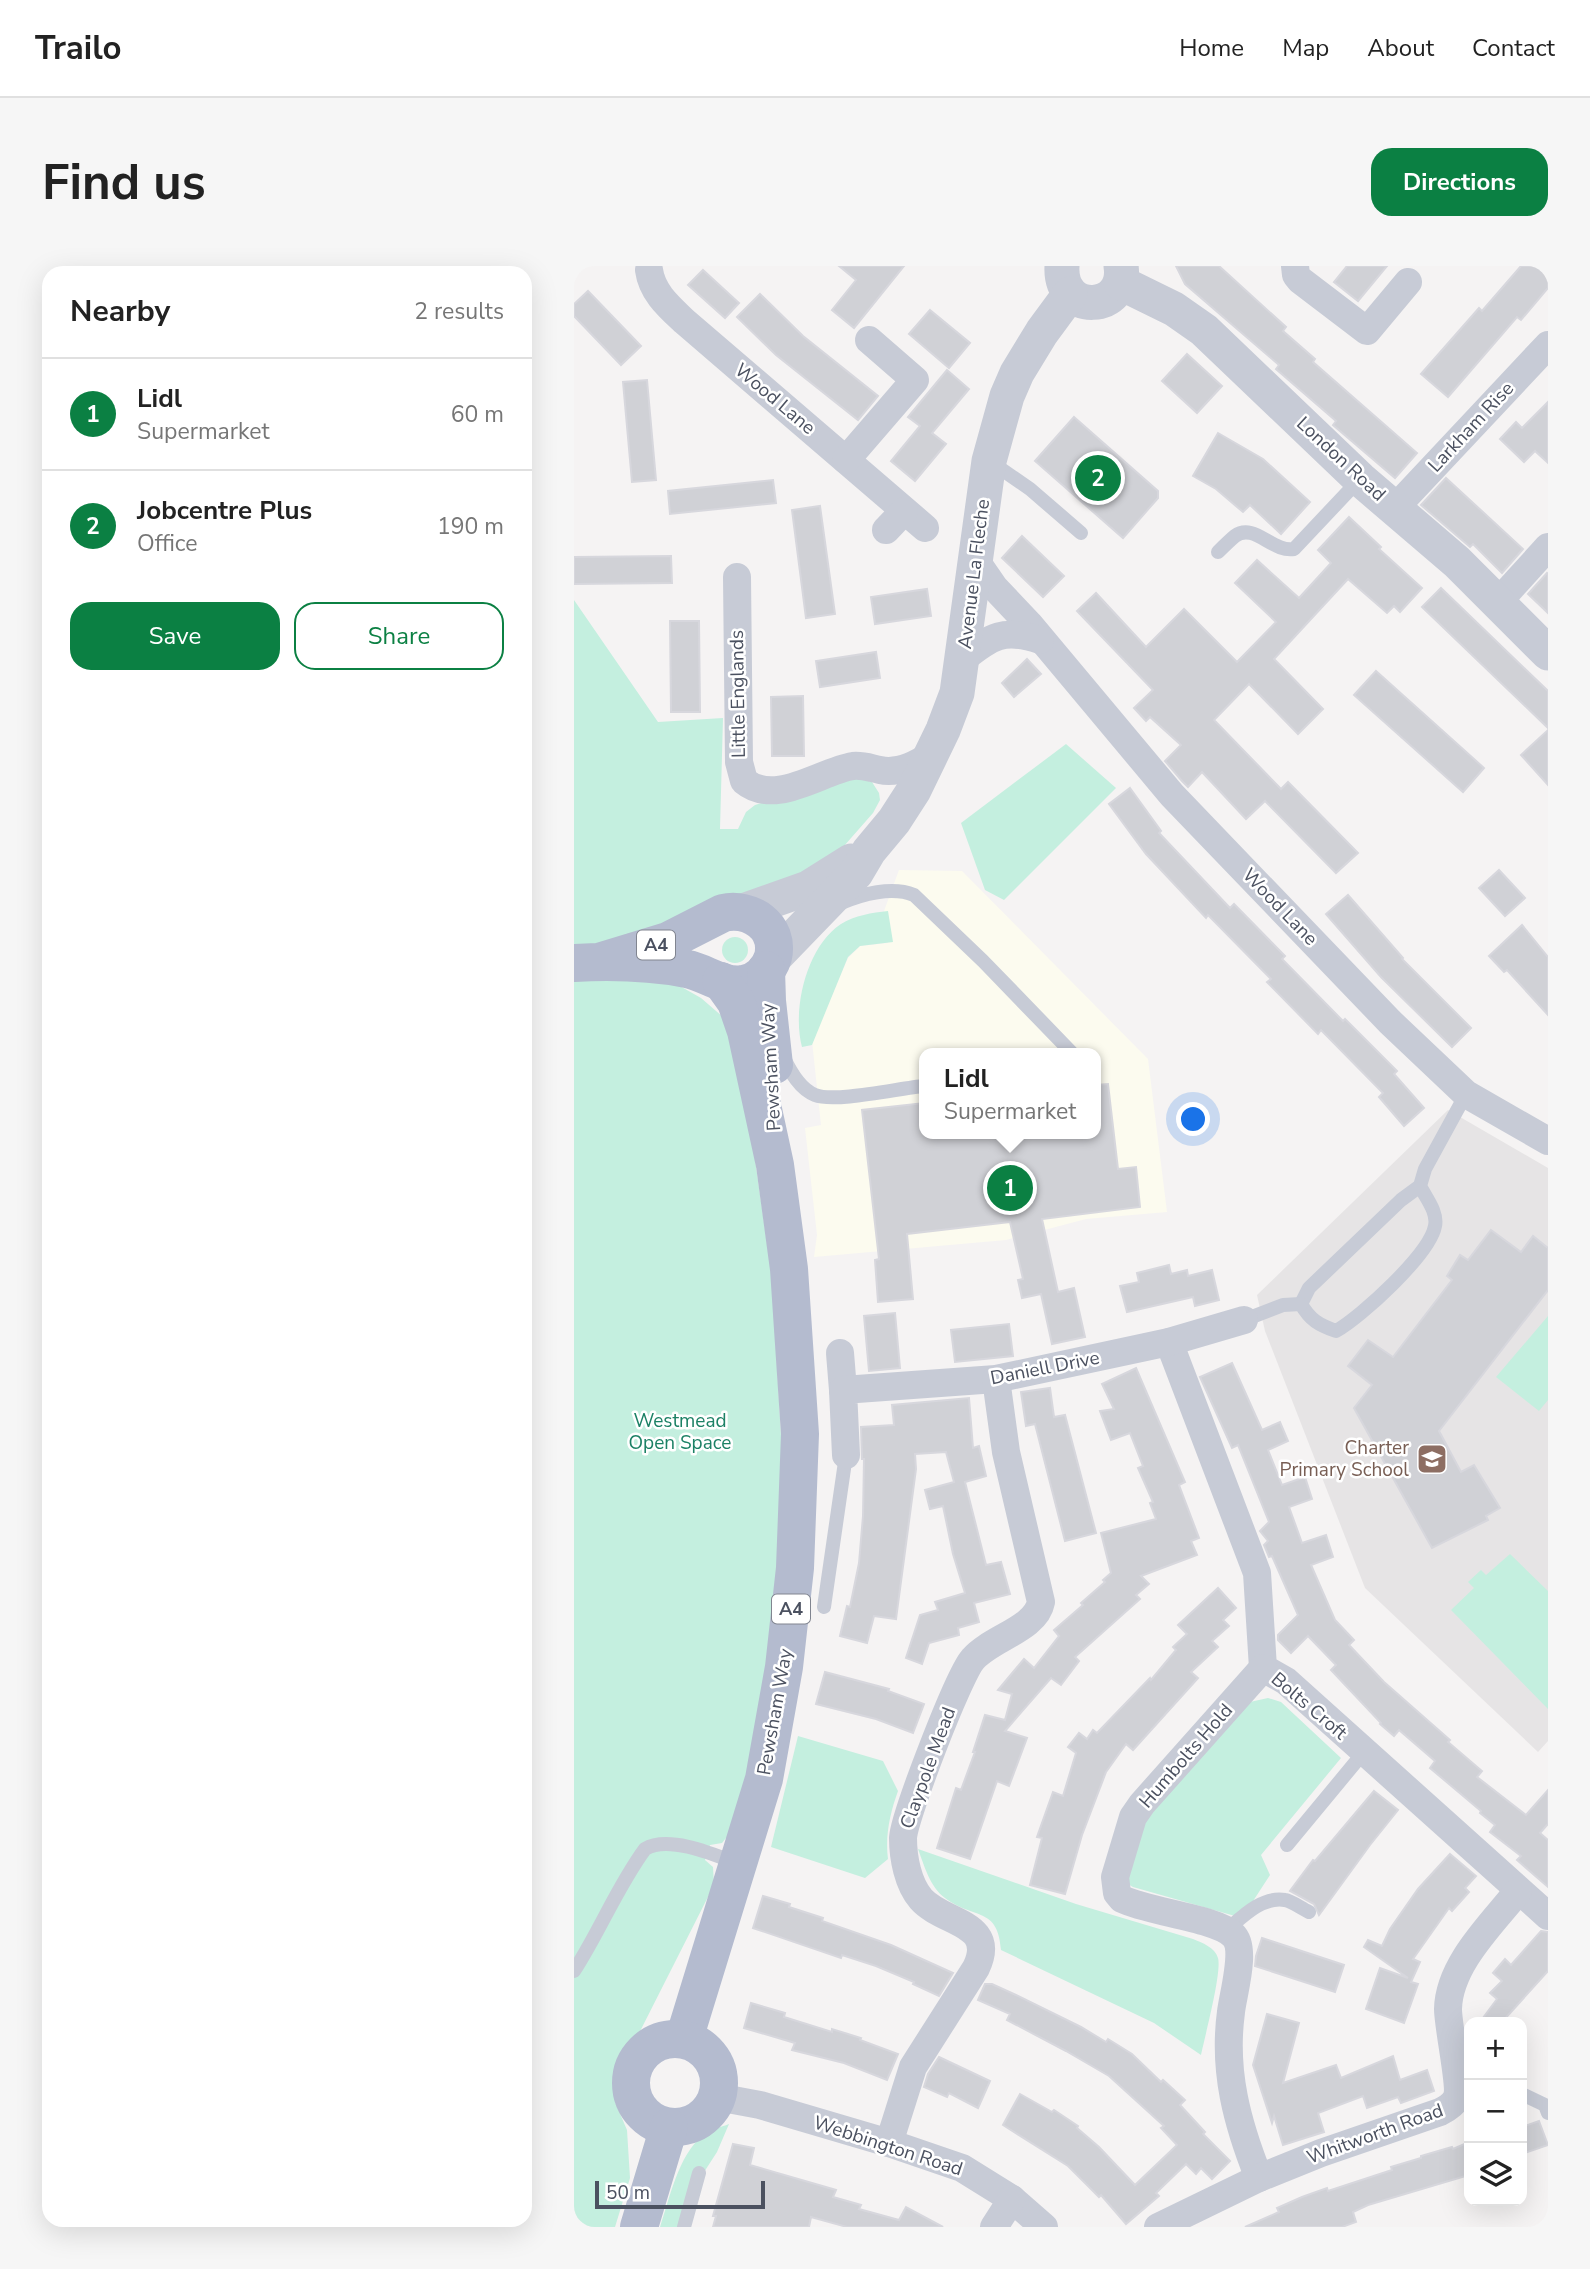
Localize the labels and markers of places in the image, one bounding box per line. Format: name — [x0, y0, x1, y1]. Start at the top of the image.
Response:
pin: 2 — [1075, 452, 1121, 504]
pin: 1 — [987, 1162, 1033, 1214]
place label: Charter Primary School — [1280, 1435, 1409, 1483]
school or university icon: Charter Primary School — [1415, 1442, 1449, 1476]

